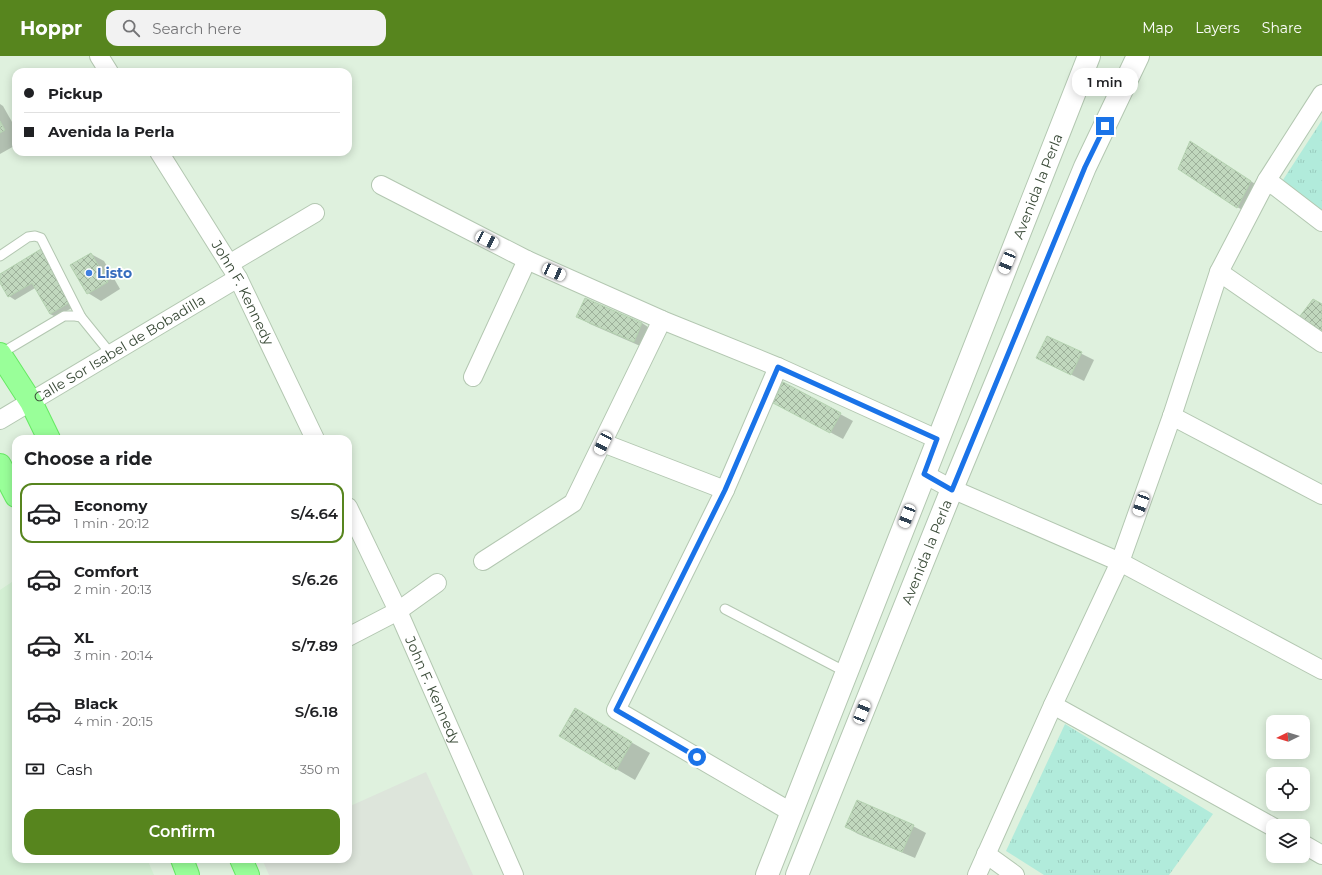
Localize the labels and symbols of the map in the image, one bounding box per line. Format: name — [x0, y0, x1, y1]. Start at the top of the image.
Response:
callout: 1 min — [1072, 68, 1138, 96]
route end — [1096, 117, 1114, 135]
street label: Avenida la Perla — [1009, 131, 1067, 242]
car — [474, 229, 500, 251]
street label: John F. Kennedy — [207, 236, 278, 349]
car — [997, 249, 1017, 275]
car — [541, 262, 567, 282]
place label: Listo — [97, 264, 132, 282]
marker: Listo — [84, 268, 94, 278]
street label: Calle Sor Isabel de Bobadilla — [30, 291, 209, 407]
car — [592, 430, 614, 456]
car — [1131, 491, 1151, 517]
street label: Avenida la Perla — [897, 497, 956, 607]
car — [897, 503, 917, 529]
street label: John F. Kennedy — [401, 633, 465, 748]
car — [852, 699, 872, 725]
north arrow — [1266, 715, 1310, 759]
route start — [688, 748, 706, 766]

